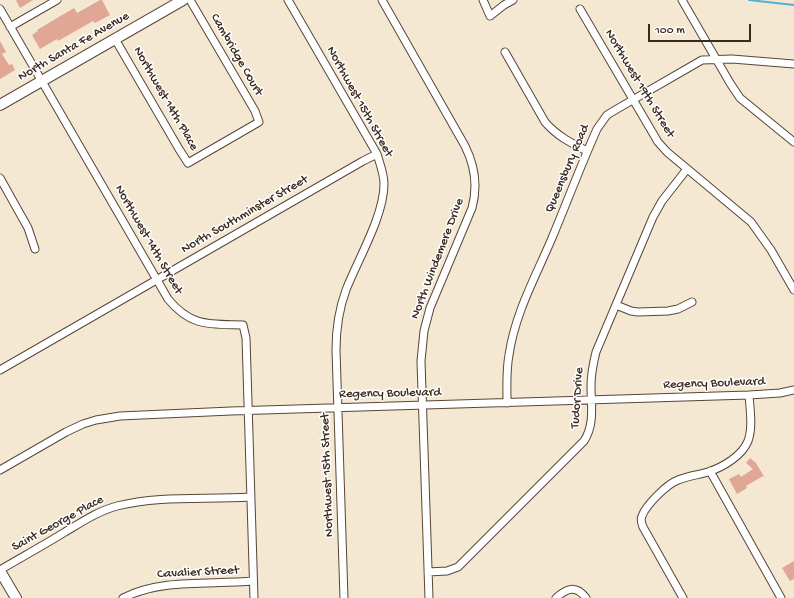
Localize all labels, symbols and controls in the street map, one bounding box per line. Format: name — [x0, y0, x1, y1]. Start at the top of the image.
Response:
street label: North Santa Fe Avenue — [16, 9, 132, 85]
street label: Cambridge Court — [206, 11, 266, 99]
scale bar — [650, 16, 753, 42]
text: 100 m — [655, 24, 685, 38]
street label: Northwest 19th Street — [600, 27, 678, 141]
street label: Northwest 14th Place — [129, 44, 201, 154]
street label: Northwest 15th Street — [322, 44, 396, 160]
street label: Queensbury Road — [542, 122, 594, 216]
street label: North Southminster Street — [179, 172, 311, 258]
street label: Northwest 14th Street — [110, 183, 186, 297]
street label: North Windemere Drive — [408, 196, 468, 322]
street label: Tudor Drive — [568, 367, 588, 429]
street label: Regency Boulevard — [663, 374, 765, 394]
street label: Regency Boulevard — [339, 385, 441, 403]
street label: Northwest 15th Street — [318, 413, 338, 537]
street label: Saint George Place — [9, 492, 107, 556]
street label: Cavalier Street — [157, 563, 239, 583]

